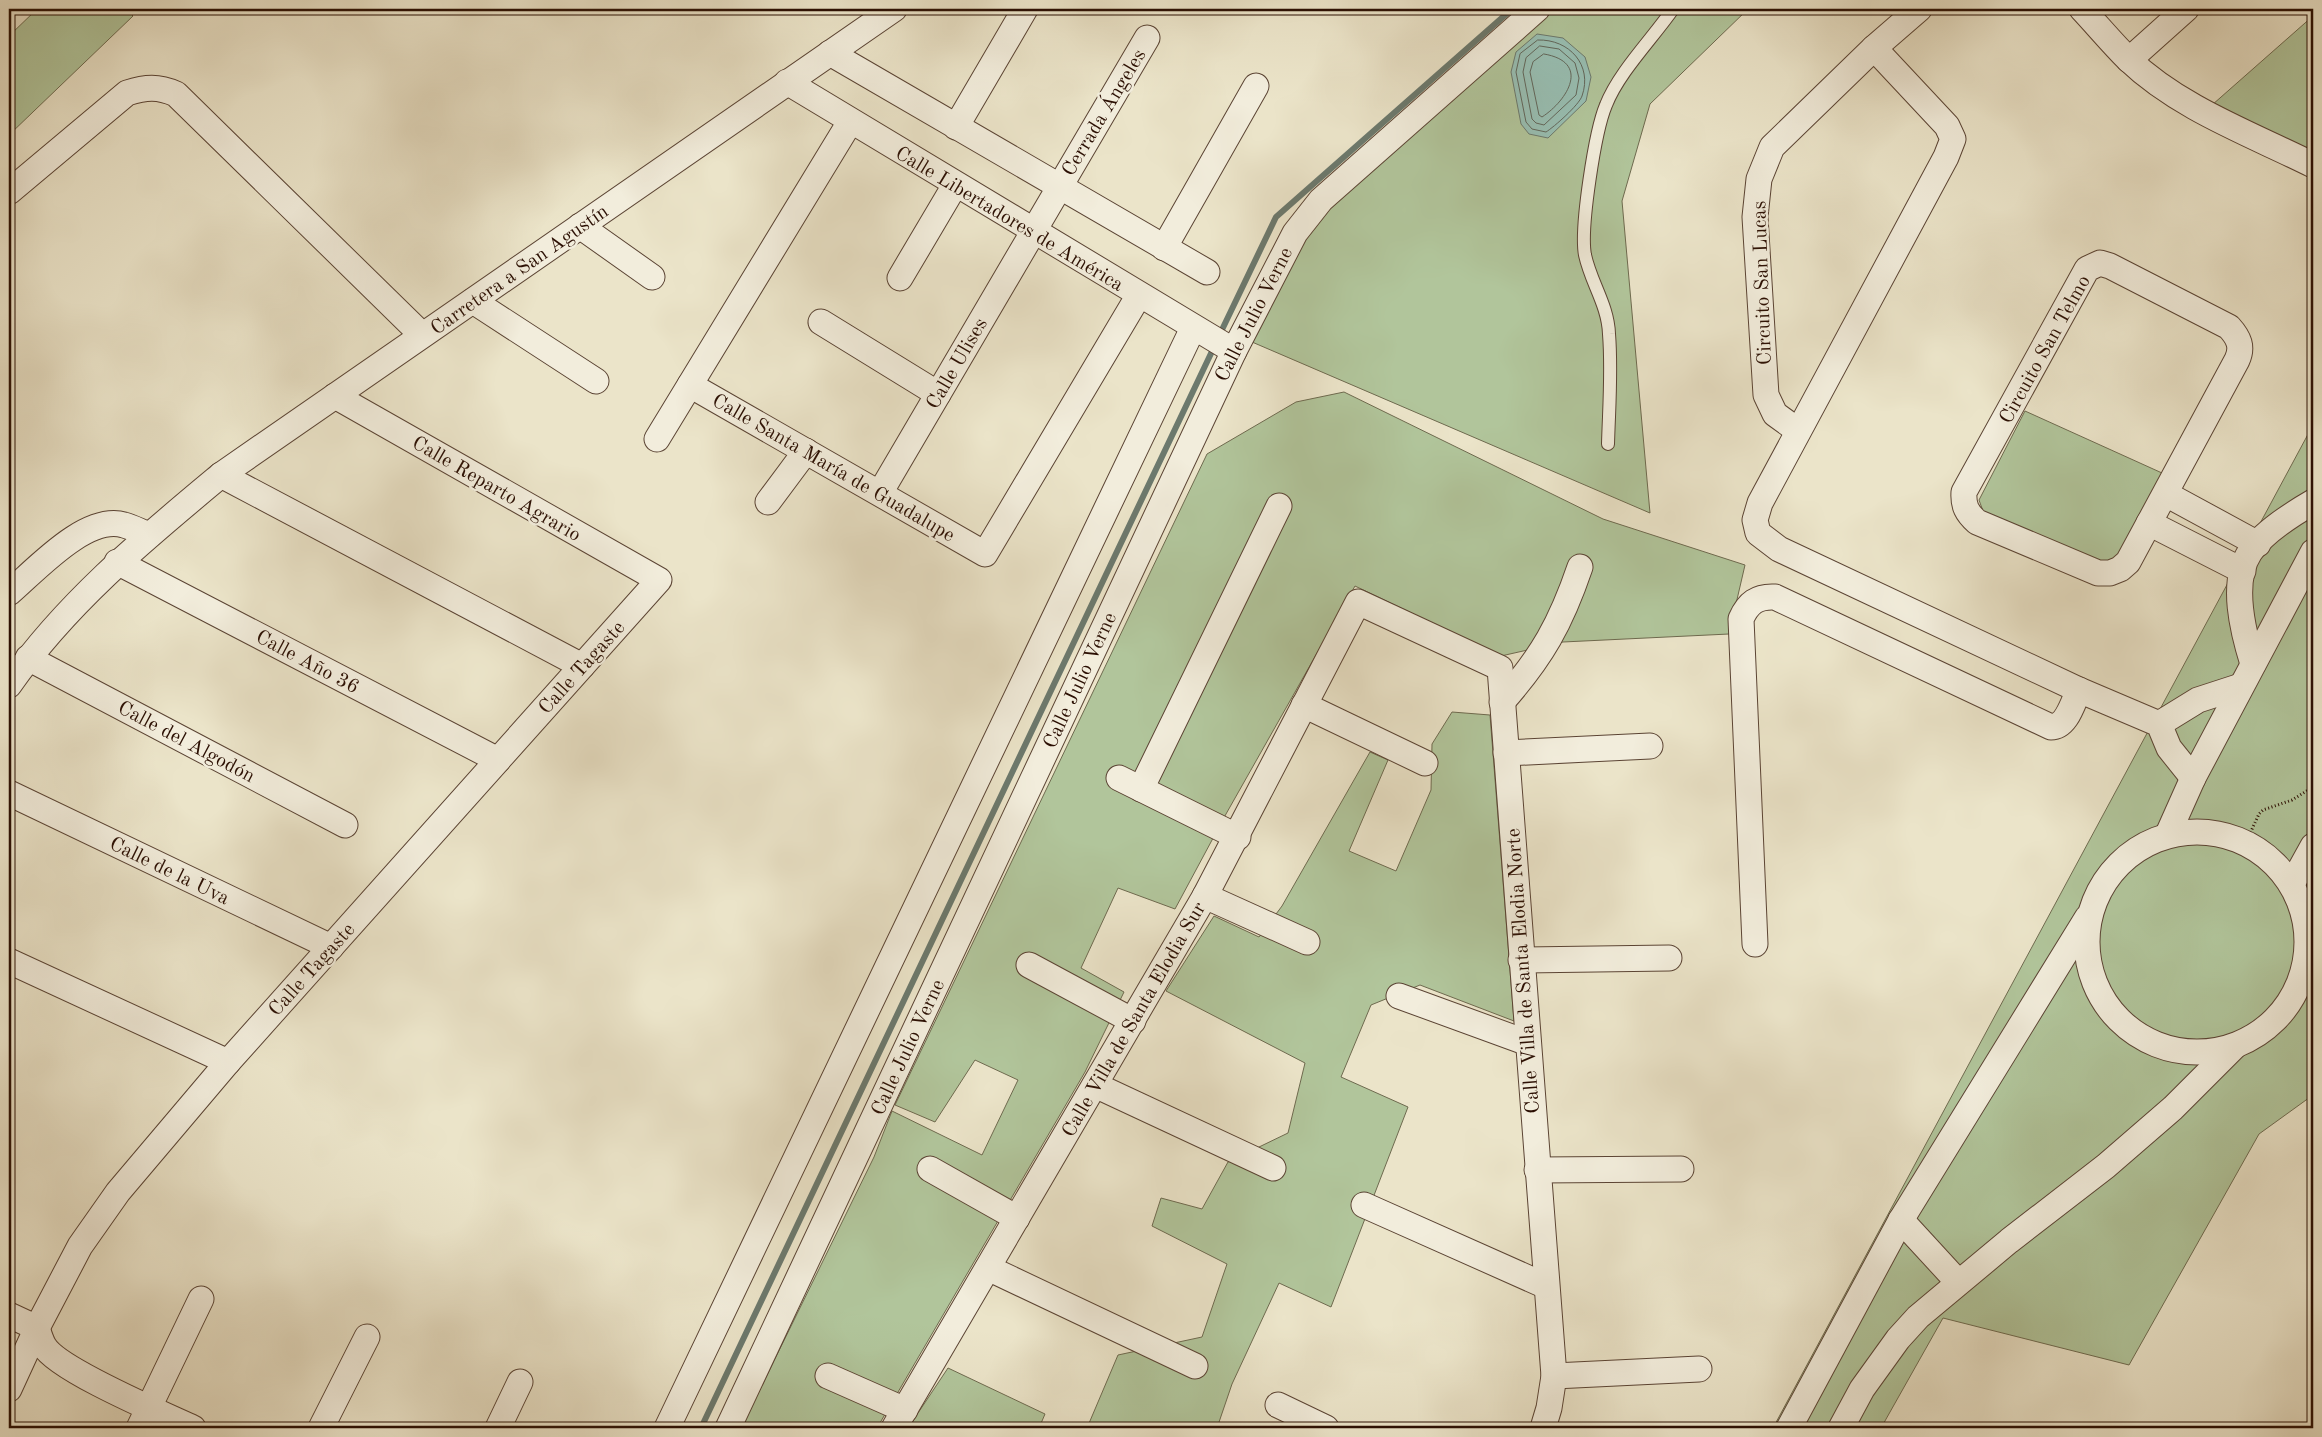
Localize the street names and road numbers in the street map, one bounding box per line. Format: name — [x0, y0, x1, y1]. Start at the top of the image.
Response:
street label: Cerrada Ángeles — [1056, 45, 1150, 180]
street label: Calle Libertadores de América — [892, 144, 1127, 296]
street label: Circuito San Lucas — [1750, 200, 1776, 365]
street label: Carretera a San Agustín — [428, 202, 613, 340]
street label: Calle Julio Verne — [1212, 245, 1297, 385]
street label: Circuito San Telmo — [1997, 272, 2095, 428]
street label: Calle Ulises — [924, 315, 992, 413]
street label: Calle Santa María de Guadalupe — [708, 391, 958, 546]
street label: Calle Reparto Agrario — [408, 433, 584, 546]
street label: Calle Julio Verne — [1041, 610, 1121, 752]
street label: Calle Tagaste — [536, 618, 629, 719]
street label: Calle Año 36 — [252, 627, 362, 698]
street label: Calle del Algodón — [114, 698, 258, 787]
street label: Calle Villa de Santa Elodia Norte — [1504, 827, 1544, 1114]
street label: Calle de la Uva — [106, 834, 232, 909]
street label: Calle Villa de Santa Elodia Sur — [1059, 899, 1210, 1141]
street label: Calle Tagaste — [266, 920, 359, 1021]
street label: Calle Julio Verne — [869, 977, 949, 1119]

